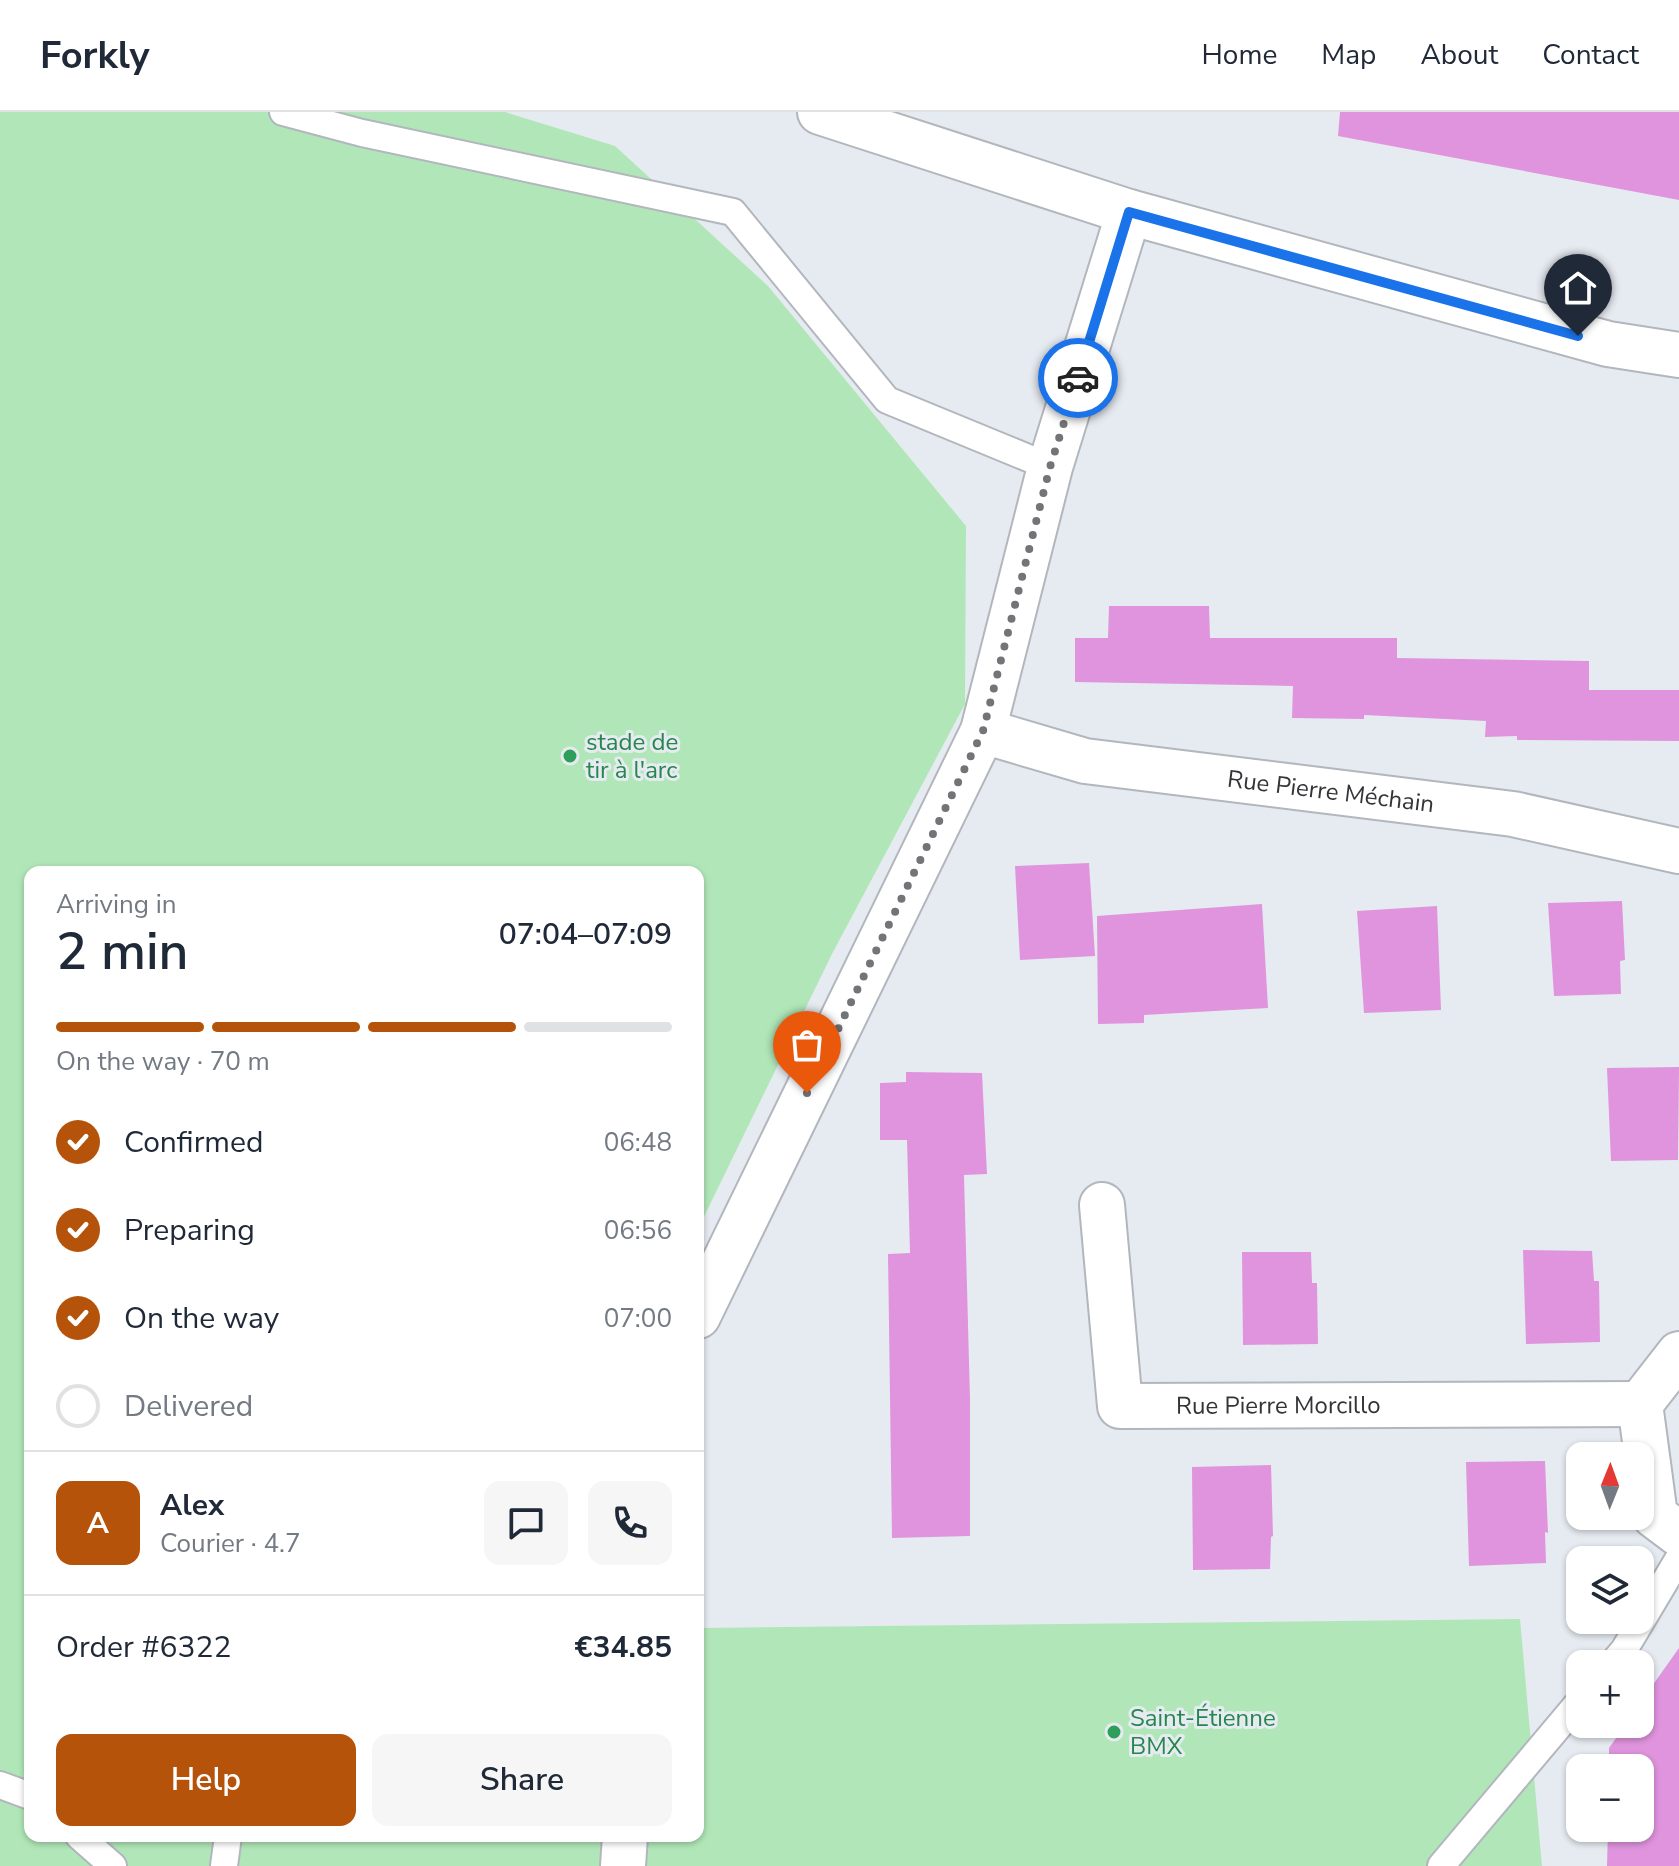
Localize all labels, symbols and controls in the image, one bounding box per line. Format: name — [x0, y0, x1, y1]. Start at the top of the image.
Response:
text: Forkly — [40, 30, 149, 81]
text: Home — [1202, 36, 1277, 74]
text: Map — [1321, 36, 1376, 74]
text: About — [1420, 36, 1498, 74]
text: Contact — [1542, 36, 1639, 74]
pin — [1544, 254, 1612, 336]
icon: home — [1556, 266, 1600, 310]
courier — [1038, 338, 1118, 418]
icon: car — [1056, 356, 1100, 400]
place label: stade de tir à l'arc — [586, 726, 678, 786]
marker: stade de tir à l'arc — [561, 747, 579, 765]
street label: Rue Pierre Méchain — [1226, 763, 1436, 820]
text: Arriving in — [56, 887, 177, 922]
text: 07:04–07:09 — [499, 914, 672, 955]
text: 2 min — [56, 916, 189, 987]
pin — [773, 1011, 841, 1093]
icon: bag — [785, 1023, 829, 1067]
text: On the way · 70 m — [56, 1044, 270, 1079]
icon: check — [56, 1120, 100, 1164]
text: Confirmed — [124, 1122, 264, 1163]
text: 06:48 — [604, 1125, 672, 1160]
icon: check — [56, 1208, 100, 1252]
text: Preparing — [124, 1210, 255, 1251]
text: 06:56 — [604, 1213, 672, 1248]
icon: check — [56, 1296, 100, 1340]
text: On the way — [124, 1298, 279, 1339]
text: 07:00 — [604, 1301, 672, 1336]
text: Delivered — [124, 1386, 253, 1427]
street label: Rue Pierre Morcillo — [1176, 1389, 1381, 1422]
north arrow — [1566, 1442, 1654, 1530]
map controls — [1566, 1442, 1654, 1842]
button: chat — [484, 1481, 568, 1565]
button: phone — [588, 1481, 672, 1565]
text: Alex — [160, 1485, 224, 1526]
text: A — [87, 1503, 109, 1544]
text: Courier · 4.7 — [160, 1526, 301, 1561]
button: layers — [1566, 1546, 1654, 1634]
text: Order #6322 — [56, 1627, 231, 1668]
text: €34.85 — [575, 1627, 672, 1668]
button: + — [1566, 1650, 1654, 1738]
place label: Saint-Étienne BMX — [1130, 1702, 1276, 1762]
marker: Saint-Étienne BMX — [1105, 1723, 1123, 1741]
button: Help — [56, 1734, 356, 1826]
button: Share — [372, 1734, 672, 1826]
button: − — [1566, 1754, 1654, 1842]

